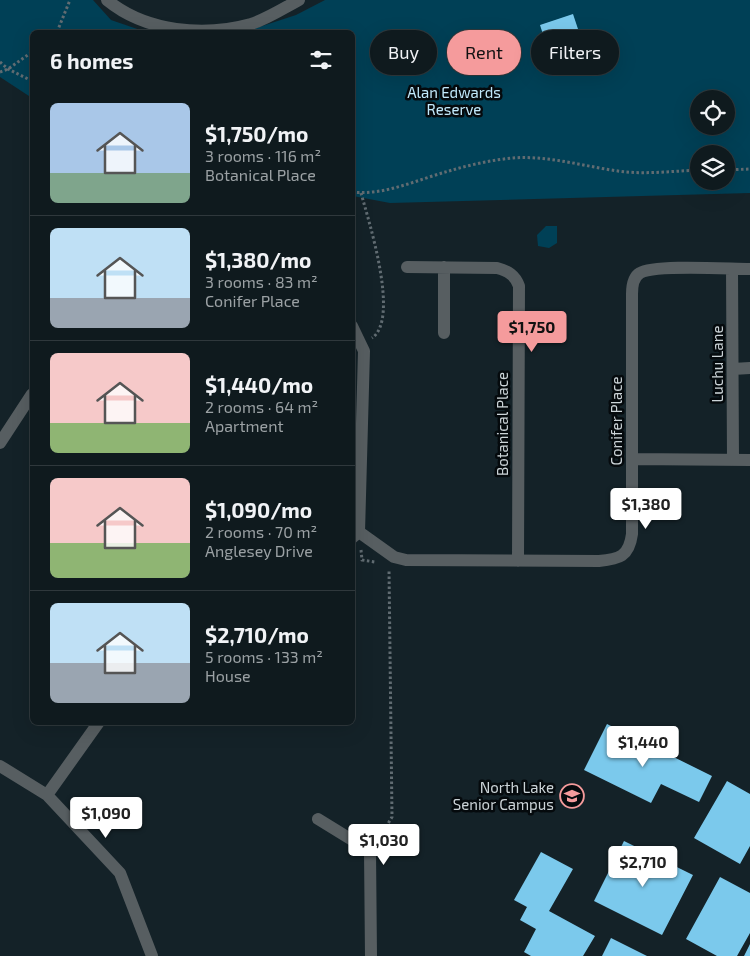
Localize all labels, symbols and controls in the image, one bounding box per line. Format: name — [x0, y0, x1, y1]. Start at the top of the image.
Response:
chip: Buy — [370, 30, 437, 75]
chip: Rent — [447, 30, 521, 75]
chip: Filters — [531, 30, 619, 75]
icon: filters — [307, 46, 335, 74]
text: 6 homes — [50, 48, 133, 73]
park label: Alan Edwards Reserve — [407, 83, 501, 118]
map controls — [690, 90, 735, 190]
button: locate — [690, 90, 735, 135]
text: $1,750/mo — [205, 121, 308, 146]
icon: home — [90, 123, 150, 183]
button: layers — [690, 145, 735, 190]
text: 3 rooms · 116 m² — [205, 146, 321, 165]
text: Botanical Place — [205, 165, 316, 184]
text: $1,380/mo — [205, 247, 311, 272]
icon: home — [90, 248, 150, 308]
text: 3 rooms · 83 m² — [205, 272, 318, 291]
text: Conifer Place — [205, 291, 300, 310]
pin: $1,750 — [491, 310, 573, 353]
text: $1,750 — [509, 317, 555, 336]
street label: Luchu Lane — [708, 326, 726, 402]
text: $1,440/mo — [205, 372, 313, 397]
street label: Botanical Place — [493, 372, 511, 476]
icon: home — [90, 373, 150, 433]
street label: Conifer Place — [607, 377, 625, 466]
text: 2 rooms · 64 m² — [205, 397, 318, 416]
text: Apartment — [205, 416, 284, 435]
pin: $1,380 — [605, 488, 687, 530]
text: $1,380 — [621, 494, 671, 513]
text: $1,090/mo — [205, 497, 312, 522]
icon: home — [90, 498, 150, 558]
text: 2 rooms · 70 m² — [205, 522, 317, 541]
text: Anglesey Drive — [205, 541, 313, 560]
text: $2,710/mo — [205, 622, 309, 647]
icon: home — [90, 623, 150, 683]
text: 5 rooms · 133 m² — [205, 647, 323, 666]
text: House — [205, 666, 251, 685]
pin: $1,440 — [602, 726, 684, 768]
text: $1,440 — [618, 732, 668, 751]
place label: North Lake Senior Campus — [453, 778, 554, 813]
school or university icon: North Lake Senior Campus — [559, 783, 585, 809]
pin: $1,090 — [65, 796, 147, 839]
text: $1,090 — [81, 803, 131, 822]
pin: $1,030 — [343, 824, 425, 866]
text: $1,030 — [359, 830, 409, 849]
pin: $2,710 — [602, 846, 684, 888]
text: $2,710 — [619, 852, 667, 871]

